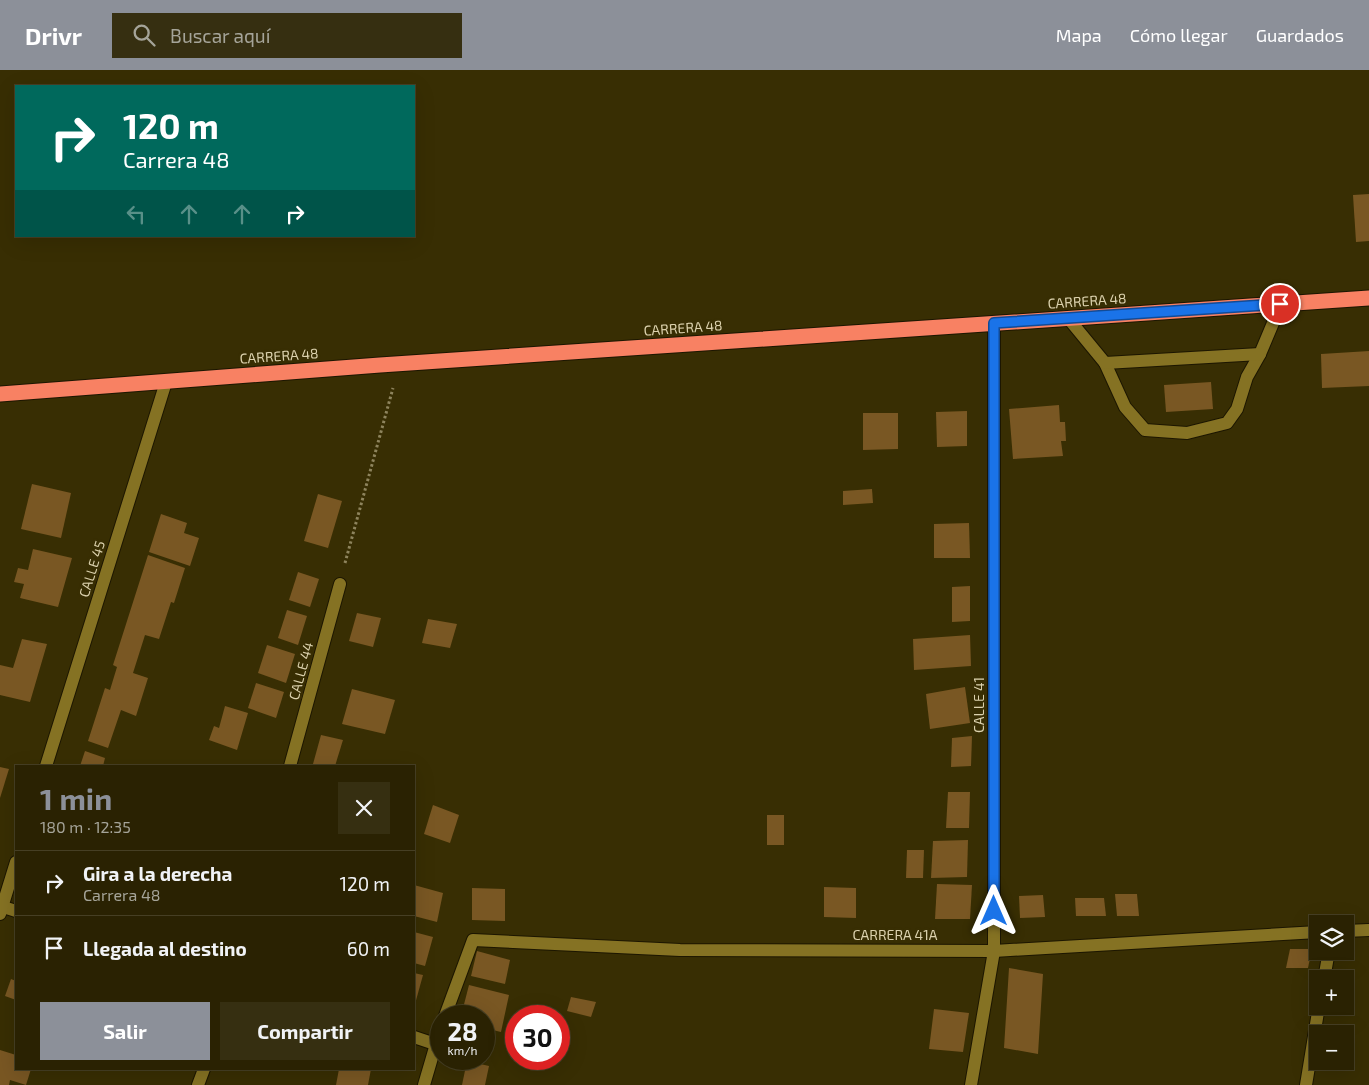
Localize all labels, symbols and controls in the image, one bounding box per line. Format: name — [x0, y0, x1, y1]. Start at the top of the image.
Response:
search box — [112, 13, 462, 58]
text: Drivr — [25, 21, 82, 50]
icon: search — [130, 21, 158, 49]
text: Buscar aquí — [170, 24, 270, 47]
text: Mapa — [1056, 24, 1102, 46]
text: Cómo llegar — [1130, 24, 1228, 46]
text: Guardados — [1256, 24, 1344, 46]
text: 120 m — [123, 104, 219, 146]
icon: right — [40, 105, 105, 170]
text: Carrera 48 — [123, 146, 229, 172]
icon: left — [122, 200, 150, 228]
icon: ahead — [175, 200, 203, 228]
icon: ahead — [228, 200, 256, 228]
icon: right — [281, 200, 309, 228]
pin — [1259, 283, 1301, 325]
street label: CARRERA 48 — [1047, 289, 1127, 312]
icon: arrive — [1266, 290, 1294, 318]
street label: CARRERA 48 — [643, 316, 723, 339]
street label: CARRERA 48 — [239, 344, 319, 367]
street label: CALLE 45 — [75, 539, 108, 599]
street label: CALLE 44 — [285, 640, 316, 702]
street label: CALLE 41 — [970, 677, 987, 733]
text: 1 min — [40, 780, 112, 816]
button: close — [338, 782, 390, 834]
text: 180 m · 12:35 — [40, 817, 131, 836]
text: Gira a la derecha — [83, 862, 232, 885]
icon: right — [40, 869, 68, 897]
text: 120 m — [339, 872, 390, 895]
position arrow — [967, 884, 1019, 936]
text: Carrera 48 — [83, 885, 160, 904]
map controls — [1309, 915, 1354, 1070]
button: layers — [1309, 915, 1354, 960]
street label: CARRERA 41A — [853, 926, 938, 943]
icon: arrive — [40, 934, 68, 962]
text: Llegada al destino — [83, 937, 247, 960]
text: 60 m — [347, 937, 390, 960]
button: + — [1309, 970, 1354, 1015]
button: Salir — [40, 1002, 210, 1060]
button: Compartir — [220, 1002, 390, 1060]
speed limit sign: 30 — [505, 1005, 570, 1070]
text: 28 — [447, 1016, 478, 1046]
button: − — [1309, 1025, 1354, 1070]
text: km/h — [448, 1043, 477, 1057]

